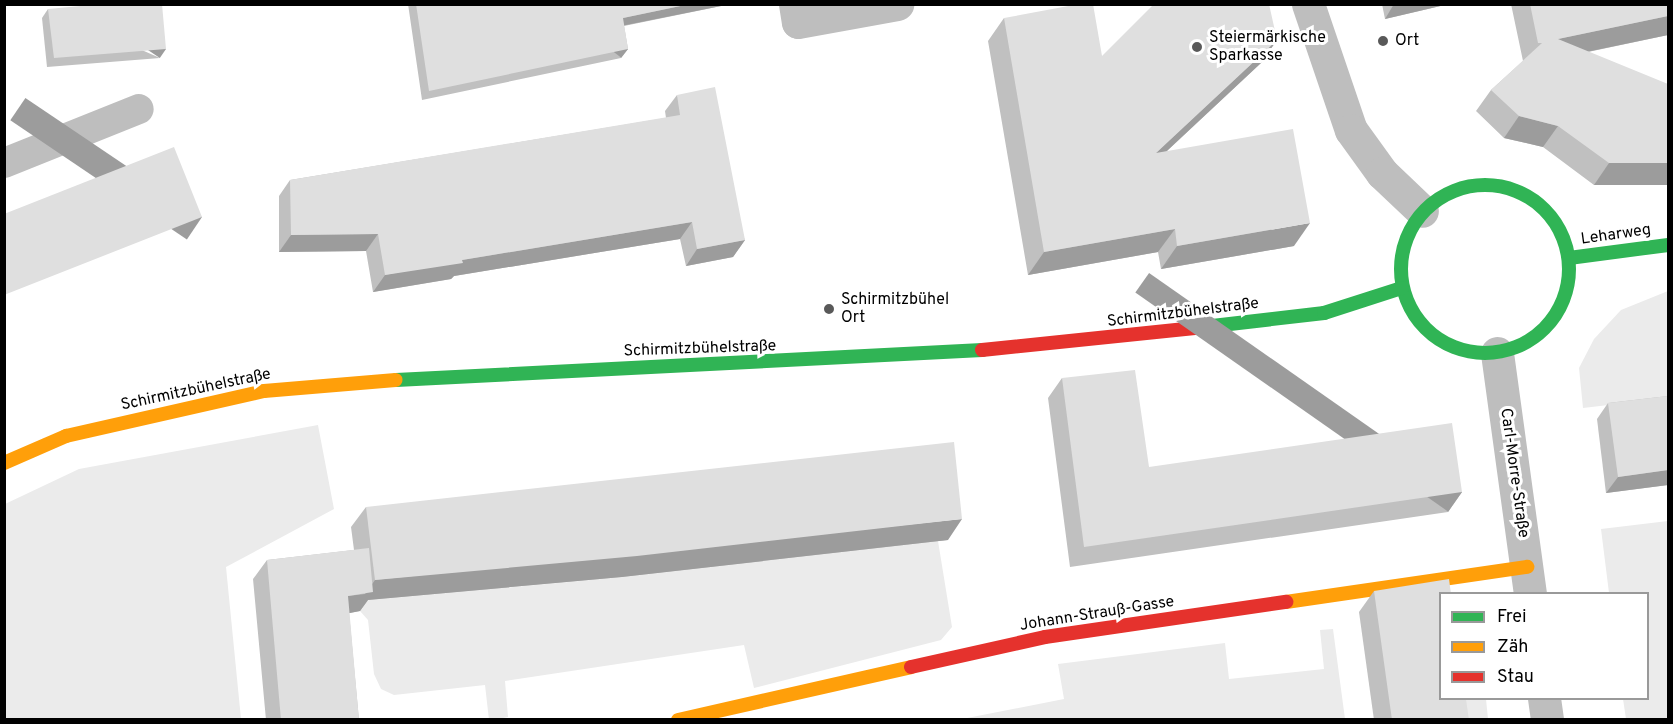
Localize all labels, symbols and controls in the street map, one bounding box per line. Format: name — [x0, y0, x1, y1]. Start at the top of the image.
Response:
place label: Steiermärkische Sparkasse — [1209, 28, 1326, 66]
place label: Ort — [1395, 31, 1419, 51]
marker: Ort — [1376, 34, 1390, 48]
marker: Steiermärkische Sparkasse — [1190, 40, 1204, 54]
street label: Leharweg — [1580, 221, 1652, 249]
place label: Schirmitzbühel Ort — [841, 290, 949, 328]
street label: Schirmitzbühelstraße — [1106, 294, 1260, 332]
marker: Schirmitzbühel Ort — [822, 302, 836, 316]
street label: Schirmitzbühelstraße — [623, 337, 777, 361]
street label: Schirmitzbühelstraße — [119, 365, 273, 415]
street label: Carl-Morre-Straße — [1495, 407, 1533, 539]
street label: Johann-Strauß-Gasse — [1018, 592, 1176, 636]
legend — [1439, 592, 1649, 700]
text: Frei — [1497, 606, 1527, 629]
text: Zäh — [1497, 636, 1528, 659]
text: Stau — [1497, 666, 1534, 689]

